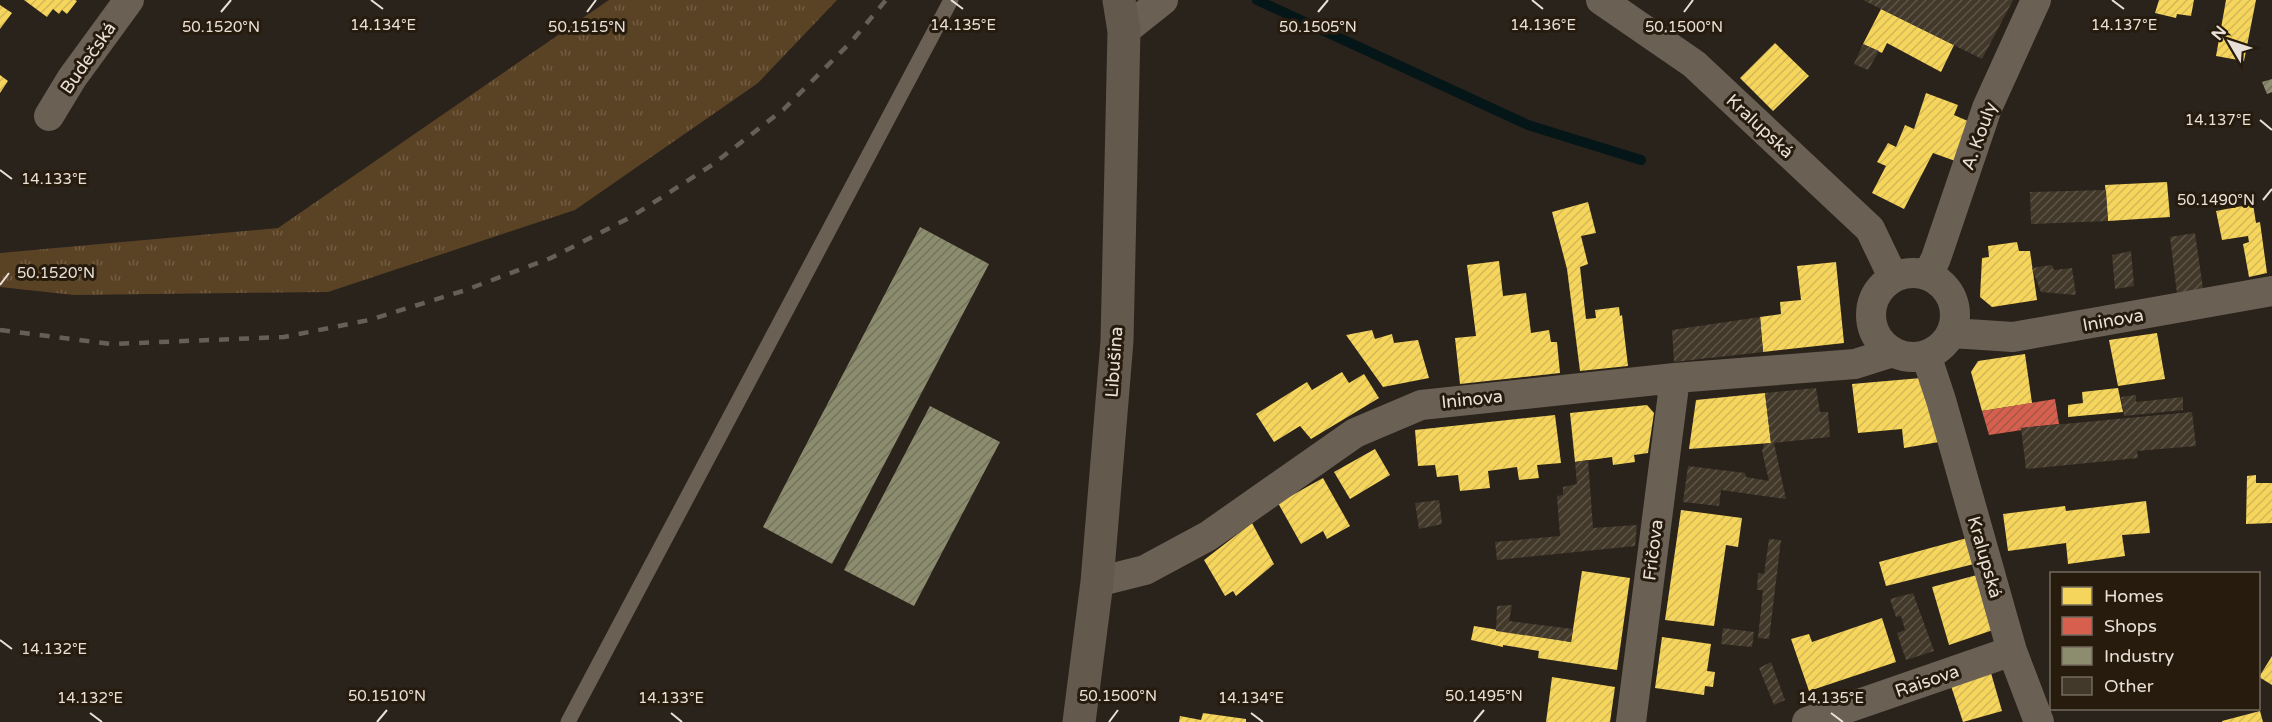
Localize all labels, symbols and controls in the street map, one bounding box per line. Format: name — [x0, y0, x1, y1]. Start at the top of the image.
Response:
north arrow — [2200, 12, 2260, 72]
text: 14.134°E — [350, 16, 416, 34]
text: 14.135°E — [930, 16, 996, 34]
text: 14.136°E — [1510, 16, 1576, 34]
text: 14.137°E — [2091, 16, 2157, 34]
street label: Budečská — [55, 18, 121, 98]
text: 50.1520°N — [182, 18, 260, 36]
text: 50.1515°N — [548, 18, 626, 36]
text: 50.1505°N — [1279, 18, 1357, 36]
text: 50.1500°N — [1645, 18, 1723, 36]
text: N — [2207, 22, 2231, 44]
street label: Kralupská — [1722, 89, 1798, 163]
street label: A. Kouly — [1957, 99, 2002, 173]
text: 14.137°E — [2185, 111, 2251, 129]
text: 14.133°E — [21, 170, 87, 188]
text: 50.1490°N — [2177, 191, 2255, 209]
text: 50.1520°N — [17, 264, 95, 282]
street label: Ininova — [2081, 304, 2145, 336]
street label: Libušina — [1101, 326, 1127, 398]
street label: Ininova — [1440, 385, 1504, 413]
street label: Kralupská — [1963, 513, 2007, 601]
street label: Fričova — [1638, 518, 1668, 582]
legend — [2050, 572, 2260, 710]
text: Homes — [2104, 585, 2164, 607]
text: Shops — [2104, 615, 2157, 637]
text: 14.132°E — [21, 640, 87, 658]
text: Industry — [2104, 645, 2175, 667]
street label: Raisova — [1892, 660, 1962, 702]
text: Other — [2104, 675, 2154, 697]
text: 50.1510°N — [348, 687, 426, 705]
text: 50.1500°N — [1079, 687, 1157, 705]
text: 50.1495°N — [1445, 687, 1523, 705]
text: 14.132°E — [57, 689, 123, 707]
text: 14.133°E — [638, 689, 704, 707]
text: 14.134°E — [1218, 689, 1284, 707]
text: 14.135°E — [1798, 689, 1864, 707]

